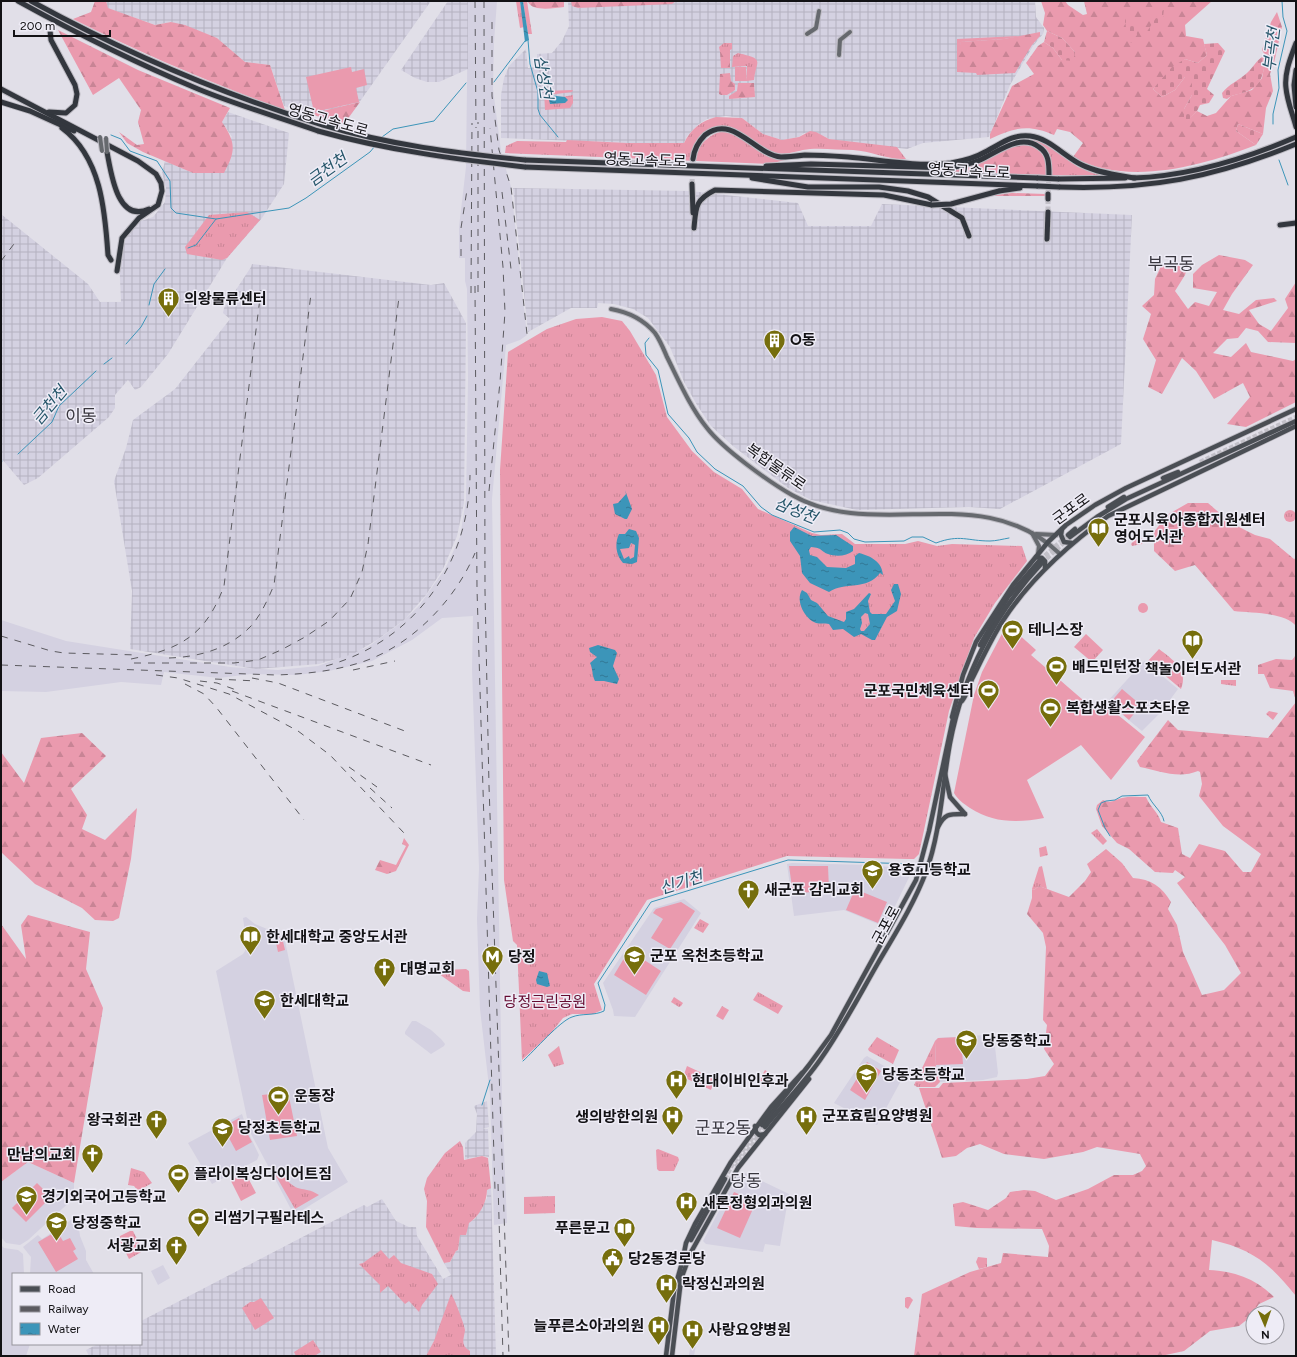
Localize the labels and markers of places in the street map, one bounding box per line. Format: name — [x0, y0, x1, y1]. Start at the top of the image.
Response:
building icon: 의왕물류센터 — [155, 286, 181, 319]
place label: 의왕물류센터 — [184, 290, 267, 308]
building icon: O동 — [762, 327, 788, 360]
place label: O동 — [790, 331, 816, 349]
place label: 군포시육아종합지원센터 영어도서관 — [1114, 511, 1266, 546]
library icon: 군포시육아종합지원센터 영어도서관 — [1086, 516, 1112, 549]
sports icon: 테니스장 — [999, 617, 1025, 650]
place label: 테니스장 — [1028, 621, 1083, 639]
library icon: 책놀이터도서관 — [1180, 627, 1206, 660]
sports icon: 배드민턴장 — [1043, 654, 1069, 687]
place label: 배드민턴장 — [1072, 658, 1141, 676]
place label: 책놀이터도서관 — [1145, 660, 1241, 678]
sports icon: 군포국민체육센터 — [976, 678, 1002, 711]
place label: 군포국민체육센터 — [864, 682, 974, 700]
sports icon: 복합생활스포츠타운 — [1037, 695, 1063, 728]
place label: 복합생활스포츠타운 — [1066, 699, 1190, 717]
school or university icon: 용호고등학교 — [860, 857, 886, 890]
place label: 용호고등학교 — [888, 861, 971, 879]
church icon: 새군포 감리교회 — [735, 877, 761, 910]
place label: 새군포 감리교회 — [764, 881, 864, 899]
library icon: 한세대학교 중앙도서관 — [237, 924, 263, 957]
place label: 한세대학교 중앙도서관 — [266, 928, 408, 946]
school or university icon: 군포 옥천초등학교 — [622, 943, 648, 976]
metro station icon: 당정 — [479, 944, 505, 977]
place label: 군포 옥천초등학교 — [650, 947, 764, 965]
place label: 당정 — [508, 948, 536, 966]
church icon: 대명교회 — [372, 956, 398, 989]
place label: 대명교회 — [400, 960, 455, 978]
school or university icon: 한세대학교 — [251, 988, 277, 1021]
place label: 한세대학교 — [280, 992, 349, 1010]
school or university icon: 당동중학교 — [953, 1028, 979, 1061]
place label: 당동중학교 — [982, 1032, 1051, 1050]
school or university icon: 당동초등학교 — [853, 1062, 879, 1095]
place label: 당동초등학교 — [882, 1066, 965, 1084]
hospital icon: 현대이비인후과 — [664, 1068, 690, 1101]
place label: 현대이비인후과 — [692, 1072, 789, 1090]
sports icon: 운동장 — [266, 1083, 292, 1116]
place label: 운동장 — [294, 1087, 336, 1105]
hospital icon: 군포효림요양병원 — [794, 1103, 820, 1136]
hospital icon: 생의방한의원 — [660, 1104, 686, 1137]
church icon: 왕국회관 — [144, 1107, 170, 1140]
place label: 군포효림요양병원 — [822, 1107, 932, 1125]
place label: 생의방한의원 — [575, 1108, 658, 1126]
place label: 왕국회관 — [87, 1111, 142, 1129]
school or university icon: 당정초등학교 — [210, 1115, 236, 1148]
place label: 당정초등학교 — [238, 1119, 321, 1137]
church icon: 만남의교회 — [79, 1142, 105, 1175]
place label: 만남의교회 — [7, 1146, 76, 1164]
sports icon: 플라이복싱다이어트짐 — [165, 1161, 191, 1194]
place label: 플라이복싱다이어트짐 — [194, 1165, 332, 1183]
school or university icon: 경기외국어고등학교 — [14, 1184, 40, 1217]
place label: 경기외국어고등학교 — [42, 1188, 166, 1206]
hospital icon: 새론정형외과의원 — [674, 1190, 700, 1223]
place label: 새론정형외과의원 — [702, 1194, 812, 1212]
sports icon: 리썸기구필라테스 — [186, 1205, 212, 1238]
place label: 리썸기구필라테스 — [214, 1209, 325, 1227]
school or university icon: 당정중학교 — [43, 1210, 69, 1243]
place label: 당정중학교 — [72, 1214, 141, 1232]
library icon: 푸른문고 — [612, 1215, 638, 1248]
place label: 푸른문고 — [555, 1219, 610, 1237]
church icon: 서광교회 — [164, 1233, 190, 1266]
place label: 서광교회 — [107, 1237, 162, 1255]
public building icon: 당2동경로당 — [600, 1246, 626, 1279]
place label: 당2동경로당 — [628, 1250, 706, 1268]
hospital icon: 락정신과의원 — [654, 1271, 680, 1304]
place label: 락정신과의원 — [682, 1275, 765, 1293]
hospital icon: 늘푸른소아과의원 — [646, 1313, 672, 1346]
place label: 늘푸른소아과의원 — [534, 1317, 644, 1335]
hospital icon: 사랑요양병원 — [680, 1317, 706, 1350]
place label: 사랑요양병원 — [708, 1321, 791, 1339]

